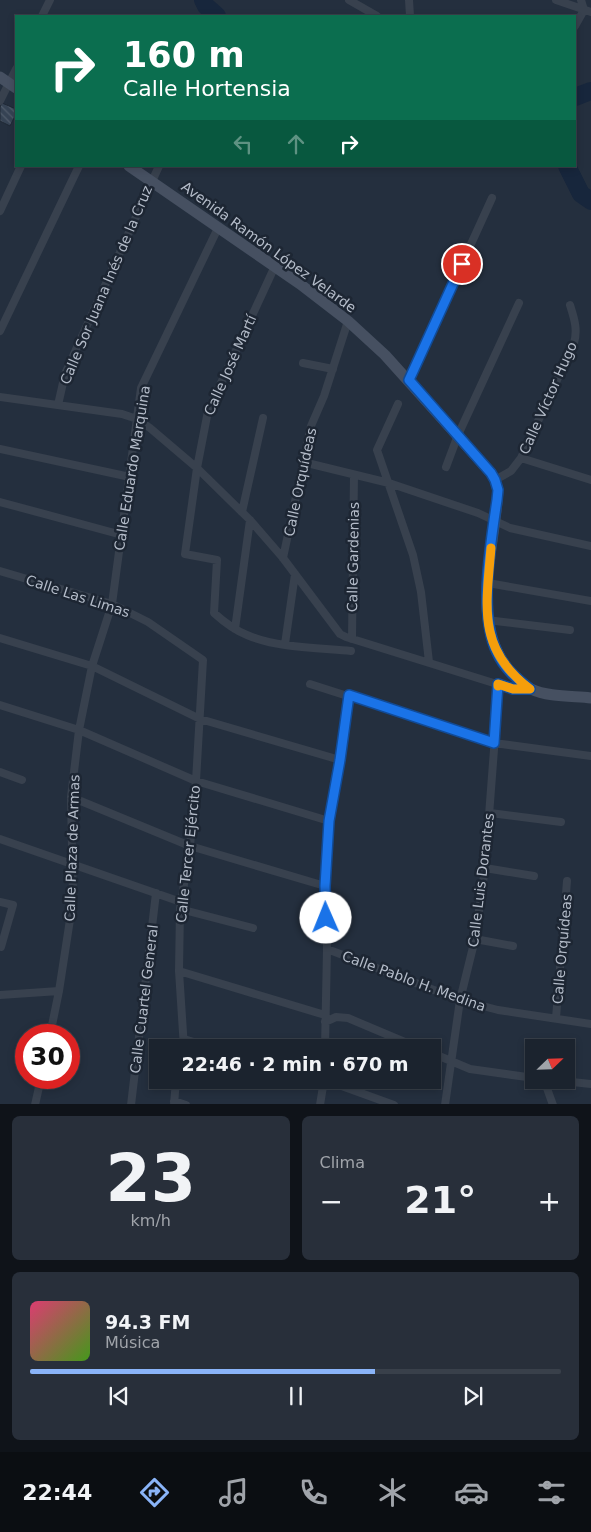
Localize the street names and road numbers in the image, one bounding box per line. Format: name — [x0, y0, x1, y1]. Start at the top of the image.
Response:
street label: Avenida Ramón López Velarde — [179, 178, 359, 316]
street label: Calle Sor Juana Inés de la Cruz — [57, 183, 155, 387]
street label: Calle José Martí — [201, 311, 260, 418]
street label: Calle Víctor Hugo — [516, 339, 580, 457]
street label: Calle Eduardo Marquina — [111, 384, 153, 552]
street label: Calle Orquídeas — [281, 426, 319, 538]
street label: Calle Gardenias — [344, 502, 362, 612]
street label: Calle Las Limas — [24, 572, 132, 620]
street label: Calle Plaza de Armas — [61, 774, 83, 922]
street label: Calle Tercer Ejército — [173, 784, 203, 924]
street label: Calle Luis Dorantes — [465, 812, 497, 948]
street label: Calle Orquídeas — [549, 893, 575, 1005]
street label: Calle Cuartel General — [127, 924, 161, 1074]
street label: Calle Pablo H. Medina — [340, 948, 488, 1014]

